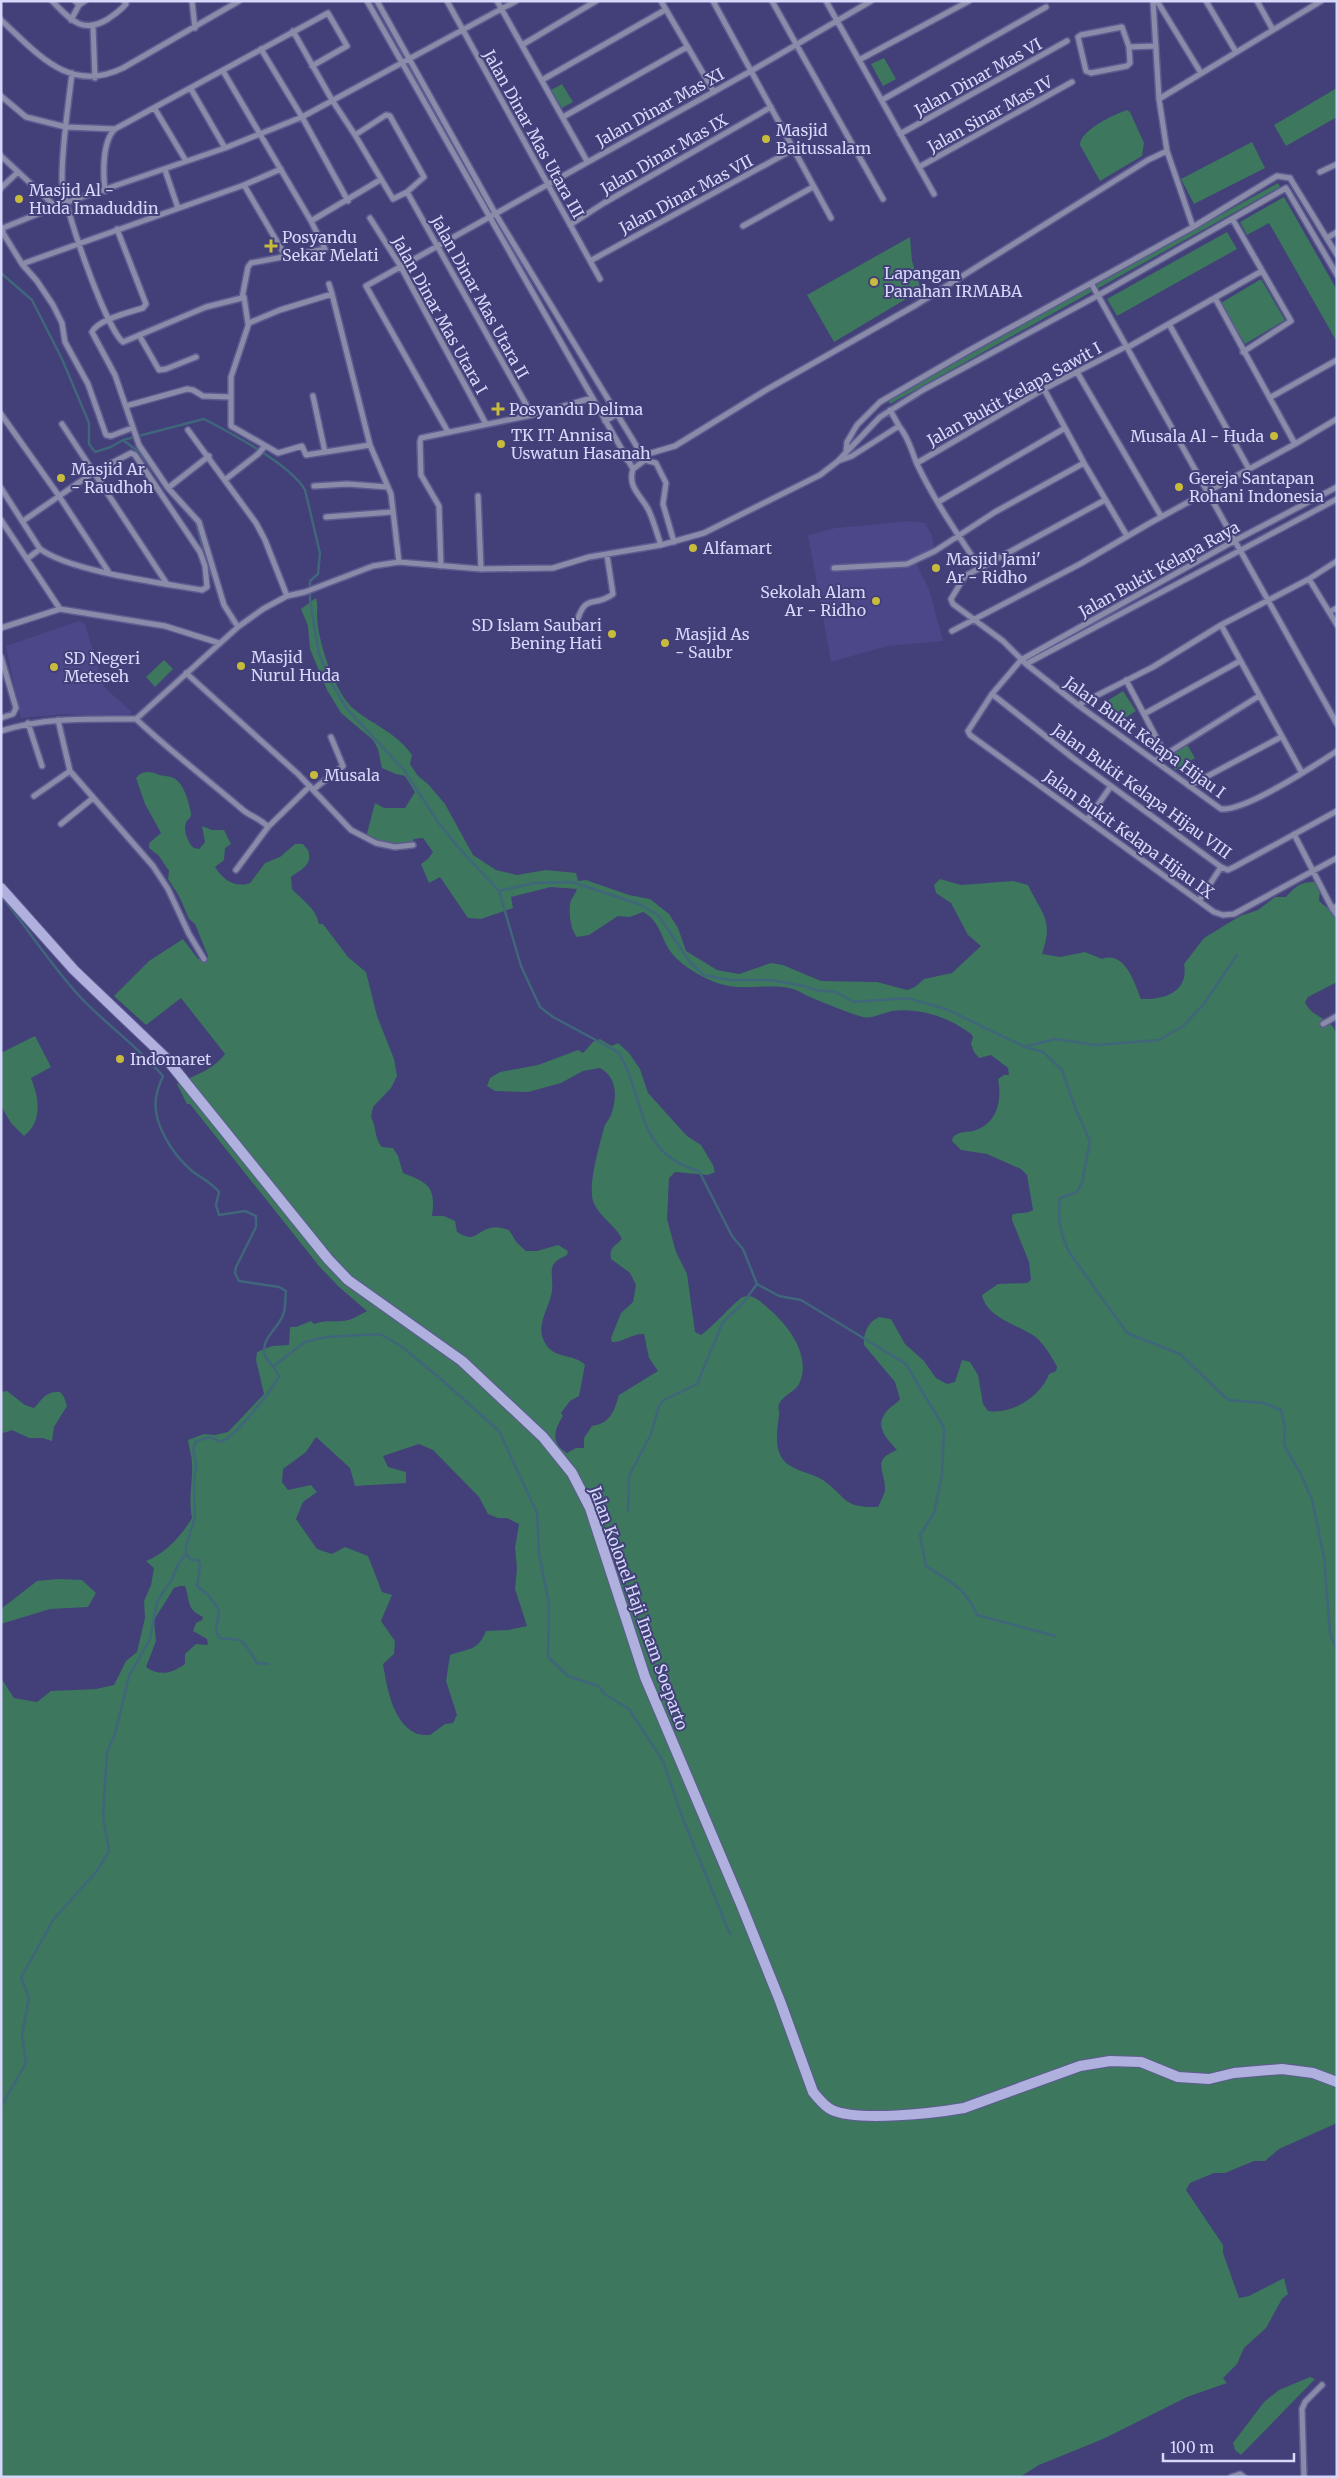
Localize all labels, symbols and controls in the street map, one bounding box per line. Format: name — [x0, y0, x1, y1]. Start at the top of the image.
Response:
street label: Jalan Dinar Mas VI — [910, 34, 1045, 121]
street label: Jalan Dinar Mas Utara III — [479, 45, 589, 222]
street label: Jalan Dinar Mas XI — [592, 64, 727, 151]
street label: Jalan Sinar Mas IV — [923, 71, 1056, 157]
street label: Jalan Dinar Mas IX — [596, 109, 731, 199]
place label: Masjid Baitussalam — [776, 120, 871, 158]
marker: Masjid Baitussalam — [760, 133, 772, 145]
street label: Jalan Dinar Mas VII — [615, 150, 756, 238]
place label: Masjid Al - Huda Imaduddin — [29, 180, 159, 218]
marker: Masjid Al - Huda Imaduddin — [13, 193, 25, 205]
street label: Jalan Dinar Mas Utara II — [427, 212, 533, 382]
place label: Posyandu Sekar Melati — [282, 227, 379, 265]
street label: Jalan Dinar Mas Utara I — [389, 233, 491, 397]
marker: Posyandu Sekar Melati — [264, 239, 278, 253]
place label: Lapangan Panahan IRMABA — [884, 263, 1023, 301]
marker: Lapangan Panahan IRMABA — [868, 276, 880, 288]
street label: Jalan Bukit Kelapa Sawit I — [923, 338, 1105, 451]
place label: Posyandu Delima — [509, 399, 644, 419]
marker: Posyandu Delima — [491, 402, 505, 416]
place label: TK IT Annisa Uswatun Hasanah — [511, 425, 651, 463]
place label: Musala Al - Huda — [1130, 426, 1264, 446]
marker: Musala Al - Huda — [1268, 430, 1280, 442]
marker: TK IT Annisa Uswatun Hasanah — [495, 438, 507, 450]
place label: Masjid Ar - Raudhoh — [71, 459, 154, 497]
place label: Gereja Santapan Rohani Indonesia — [1189, 468, 1324, 506]
marker: Masjid Ar - Raudhoh — [55, 472, 67, 484]
marker: Gereja Santapan Rohani Indonesia — [1173, 481, 1185, 493]
street label: Jalan Bukit Kelapa Raya — [1074, 516, 1243, 622]
place label: Alfamart — [702, 538, 773, 558]
marker: Alfamart — [687, 542, 699, 554]
place label: Masjid Jami' Ar - Ridho — [945, 549, 1041, 587]
marker: Masjid Jami' Ar - Ridho — [930, 562, 942, 574]
place label: Sekolah Alam Ar - Ridho — [760, 582, 866, 620]
marker: Sekolah Alam Ar - Ridho — [870, 595, 882, 607]
place label: SD Islam Saubari Bening Hati — [472, 615, 602, 653]
place label: Masjid As - Saubr — [675, 624, 750, 662]
marker: SD Islam Saubari Bening Hati — [606, 628, 618, 640]
marker: Masjid As - Saubr — [659, 637, 671, 649]
place label: Masjid Nurul Huda — [251, 647, 340, 685]
place label: SD Negeri Meteseh — [64, 648, 140, 686]
marker: Masjid Nurul Huda — [235, 660, 247, 672]
marker: SD Negeri Meteseh — [48, 661, 60, 673]
street label: Jalan Bukit Kelapa Hijau I — [1060, 671, 1229, 802]
street label: Jalan Bukit Kelapa Hijau VIII — [1048, 719, 1235, 863]
place label: Musala — [324, 765, 380, 785]
street label: Jalan Bukit Kelapa Hijau IX — [1039, 765, 1218, 903]
marker: Musala — [308, 769, 320, 781]
place label: Indomaret — [130, 1049, 212, 1069]
marker: Indomaret — [114, 1053, 126, 1065]
street label: Jalan Kolonel Haji Imam Soeparto — [585, 1483, 692, 1733]
scale bar — [1163, 2430, 1294, 2462]
text: 100 m — [1170, 2438, 1214, 2457]

